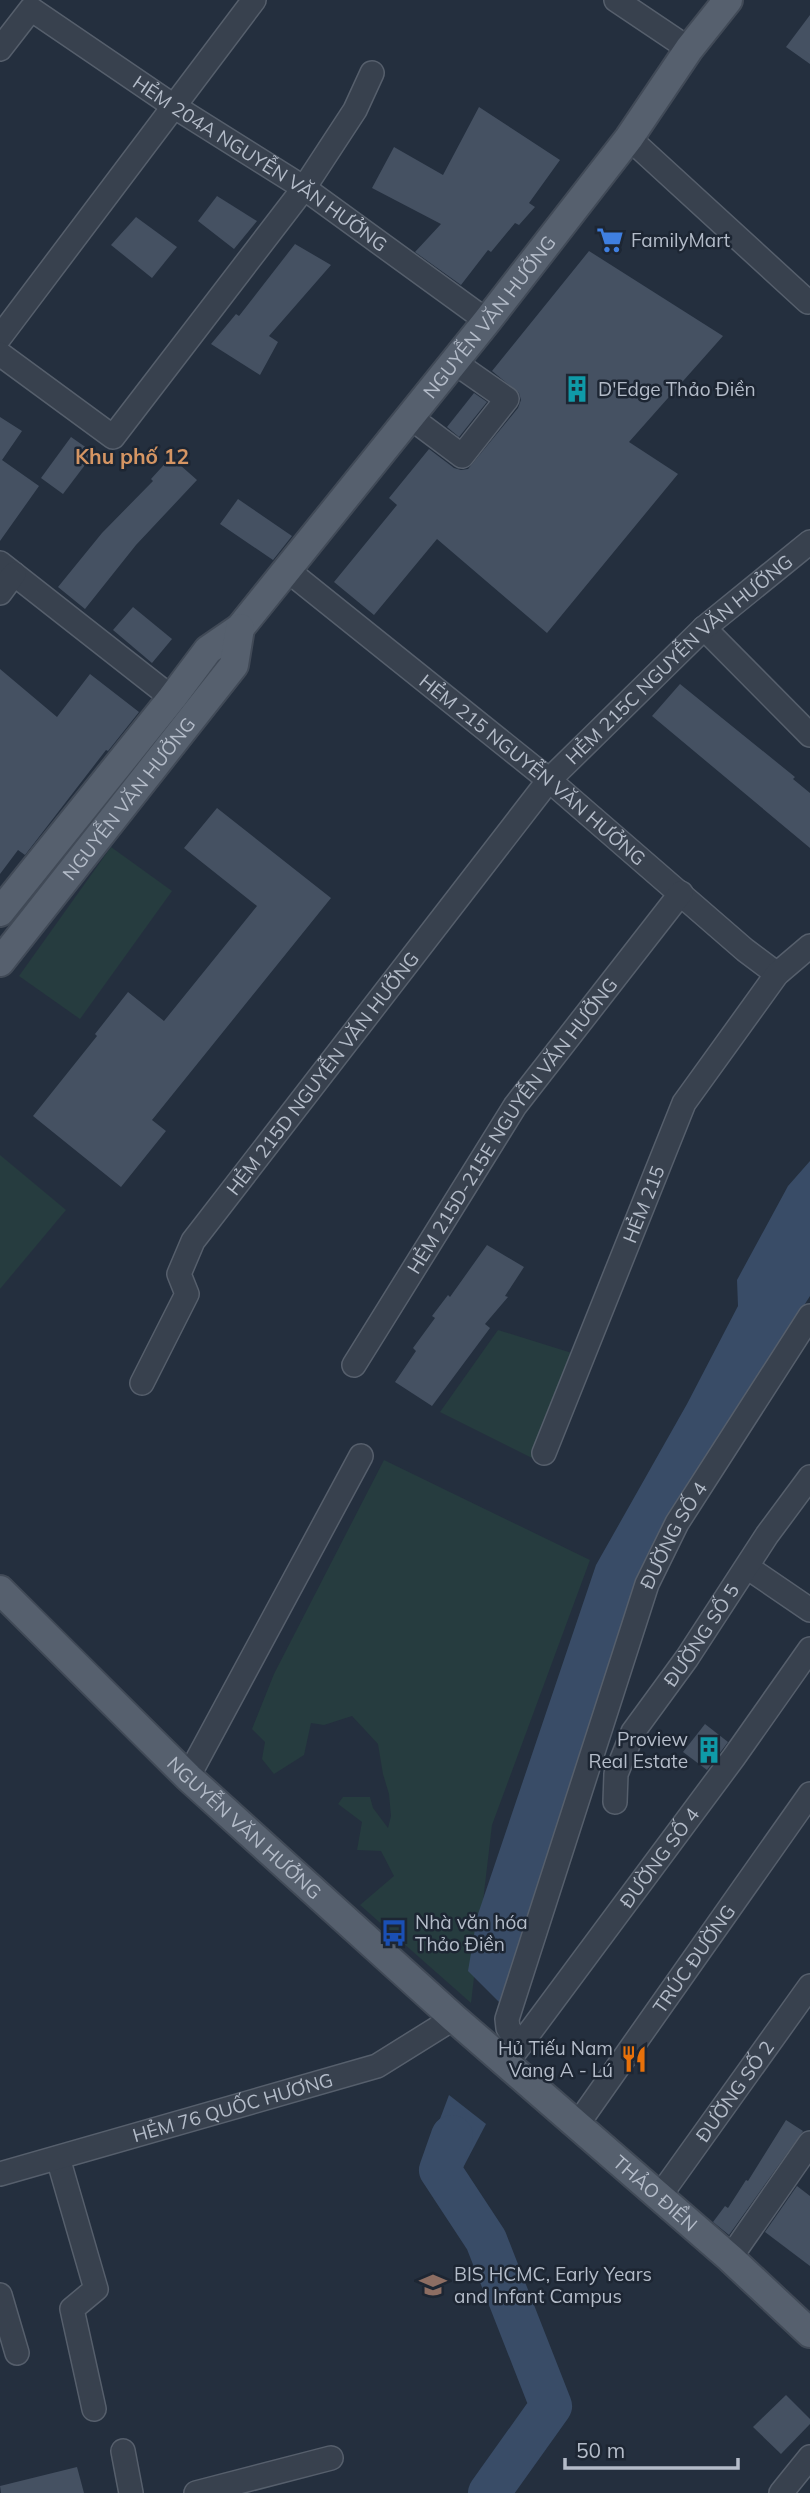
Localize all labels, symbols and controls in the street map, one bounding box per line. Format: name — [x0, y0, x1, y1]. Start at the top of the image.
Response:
street label: HẺM 204A NGUYỄN VĂN HƯỞNG — [128, 70, 392, 257]
supermarket icon: FamilyMart — [595, 225, 625, 255]
place label: FamilyMart — [631, 228, 731, 252]
street label: NGUYỄN VĂN HƯỞNG — [418, 231, 561, 403]
building icon: D'Edge Thảo Điền — [562, 374, 592, 404]
place label: D'Edge Thảo Điền — [598, 377, 756, 401]
district label: Khu phố 12 — [75, 443, 189, 469]
street label: HẺM 215C NGUYỄN VĂN HƯỞNG — [560, 549, 797, 769]
street label: HẺM 215 NGUYỄN VĂN HƯỞNG — [415, 669, 651, 871]
street label: NGUYỄN VĂN HƯỞNG — [57, 712, 200, 885]
street label: HẺM 215D NGUYỄN VĂN HƯỞNG — [221, 947, 424, 1200]
street label: HẺM 215D-215E NGUYỄN VĂN HƯỞNG — [402, 973, 622, 1278]
street label: HẺM 215 — [617, 1162, 670, 1246]
street label: ĐƯỜNG SỐ 4 — [634, 1477, 712, 1593]
street label: ĐƯỜNG SỐ 5 — [658, 1579, 744, 1691]
place label: Proview Real Estate — [589, 1727, 688, 1773]
building icon: Proview Real Estate — [694, 1735, 724, 1765]
street label: NGUYỄN VĂN HƯỞNG — [162, 1751, 327, 1904]
street label: ĐƯỜNG SỐ 4 — [614, 1803, 704, 1912]
street label: TRÚC ĐƯỜNG — [647, 1900, 740, 2018]
place label: Nhà văn hóa Thảo Điền — [415, 1910, 528, 1956]
bus stop icon: Nhà văn hóa Thảo Điền — [379, 1918, 409, 1948]
place label: Hủ Tiếu Nam Vang A - Lú — [498, 2036, 613, 2082]
street label: ĐƯỜNG SỐ 2 — [690, 2036, 779, 2147]
restaurant icon: Hủ Tiếu Nam Vang A - Lú — [619, 2044, 649, 2074]
street label: HẺM 76 QUỐC HƯƠNG — [130, 2067, 336, 2147]
street label: THẢO ĐIỀN — [608, 2150, 702, 2236]
place label: BIS HCMC, Early Years and Infant Campus — [454, 2262, 652, 2308]
school or university icon: BIS HCMC, Early Years and Infant Campus — [418, 2270, 448, 2300]
scale bar — [565, 2426, 738, 2470]
text: 50 m — [576, 2437, 625, 2463]

